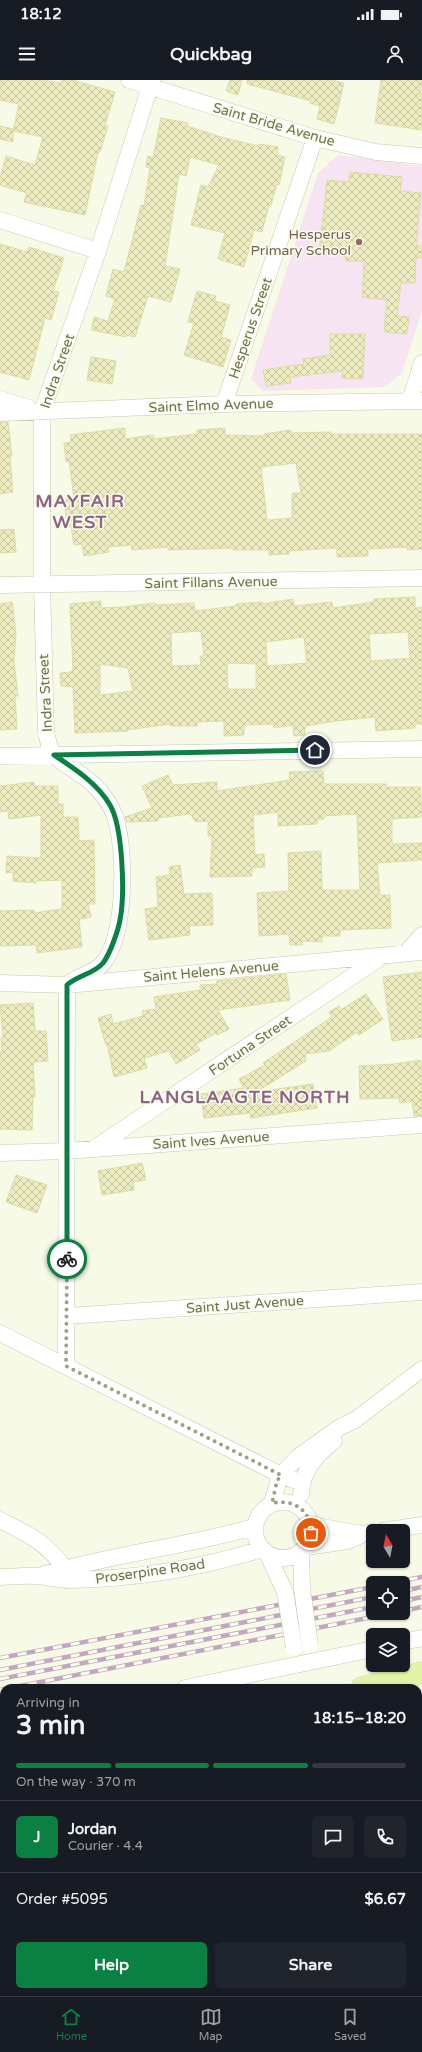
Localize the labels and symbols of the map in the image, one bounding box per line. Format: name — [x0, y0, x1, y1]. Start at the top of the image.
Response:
street label: Saint Bride Avenue — [211, 99, 337, 150]
place label: Hesperus Primary School — [250, 226, 351, 259]
marker: Hesperus Primary School — [354, 237, 364, 247]
street label: Hesperus Street — [225, 275, 276, 381]
street label: Indra Street — [37, 331, 78, 411]
street label: Saint Elmo Avenue — [148, 395, 274, 416]
district label: MAYFAIR WEST — [35, 490, 125, 533]
street label: Saint Fillans Avenue — [144, 573, 278, 592]
street label: Indra Street — [35, 653, 56, 732]
pin — [298, 733, 332, 767]
street label: Saint Helens Avenue — [143, 957, 280, 986]
street label: Fortuna Street — [206, 1011, 295, 1079]
district label: LANGLAAGTE NORTH — [140, 1086, 350, 1108]
street label: Saint Ives Avenue — [152, 1128, 270, 1153]
courier — [47, 1239, 87, 1279]
street label: Saint Just Avenue — [186, 1292, 305, 1317]
pin — [294, 1516, 328, 1550]
north arrow — [366, 1524, 410, 1568]
street label: Proserpine Road — [94, 1555, 206, 1588]

